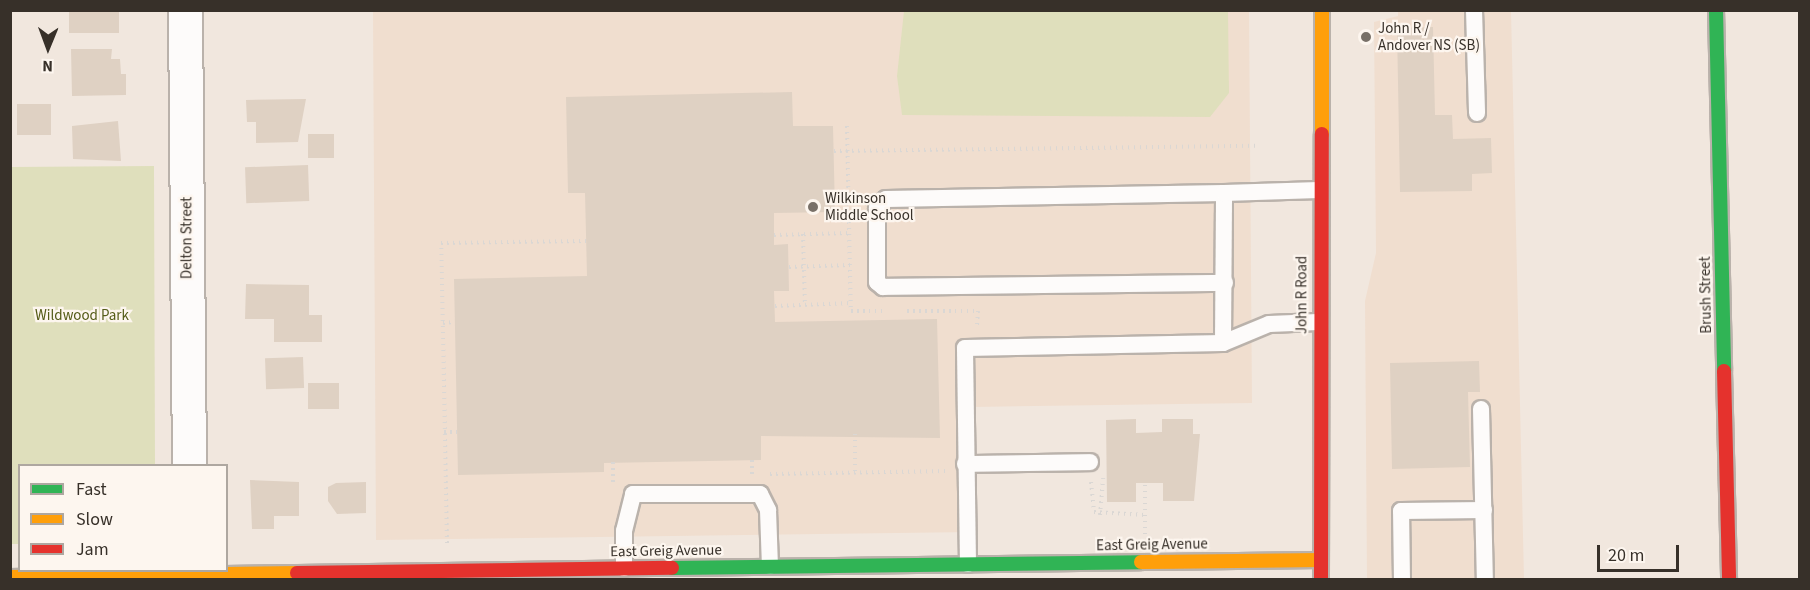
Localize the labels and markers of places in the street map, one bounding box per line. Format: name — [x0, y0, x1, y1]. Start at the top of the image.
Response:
place label: John R / Andover NS (SB) — [1378, 19, 1480, 54]
marker: John R / Andover NS (SB) — [1359, 30, 1373, 44]
place label: Wilkinson Middle School — [825, 189, 914, 224]
marker: Wilkinson Middle School — [806, 200, 820, 214]

